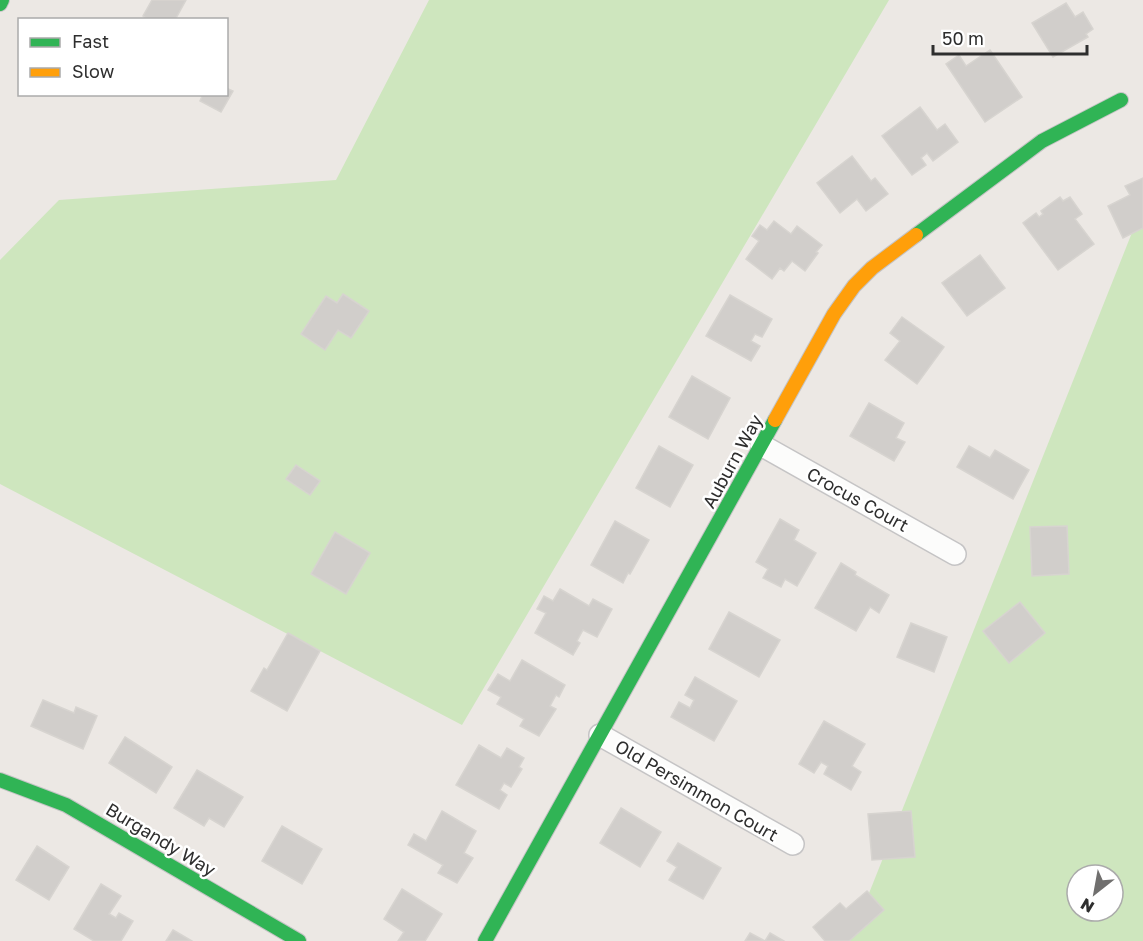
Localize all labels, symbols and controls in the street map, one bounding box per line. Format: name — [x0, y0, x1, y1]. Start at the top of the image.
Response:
legend — [18, 18, 228, 96]
scale bar — [933, 18, 1088, 56]
text: 50 m — [942, 27, 984, 49]
text: Fast — [72, 30, 109, 52]
text: Slow — [72, 60, 115, 82]
street label: Auburn Way — [697, 410, 767, 512]
street label: Crocus Court — [803, 462, 913, 536]
street label: Old Persimmon Court — [612, 734, 782, 846]
street label: Burgandy Way — [102, 798, 220, 880]
north arrow — [1065, 863, 1125, 923]
text: N — [1077, 894, 1098, 918]

